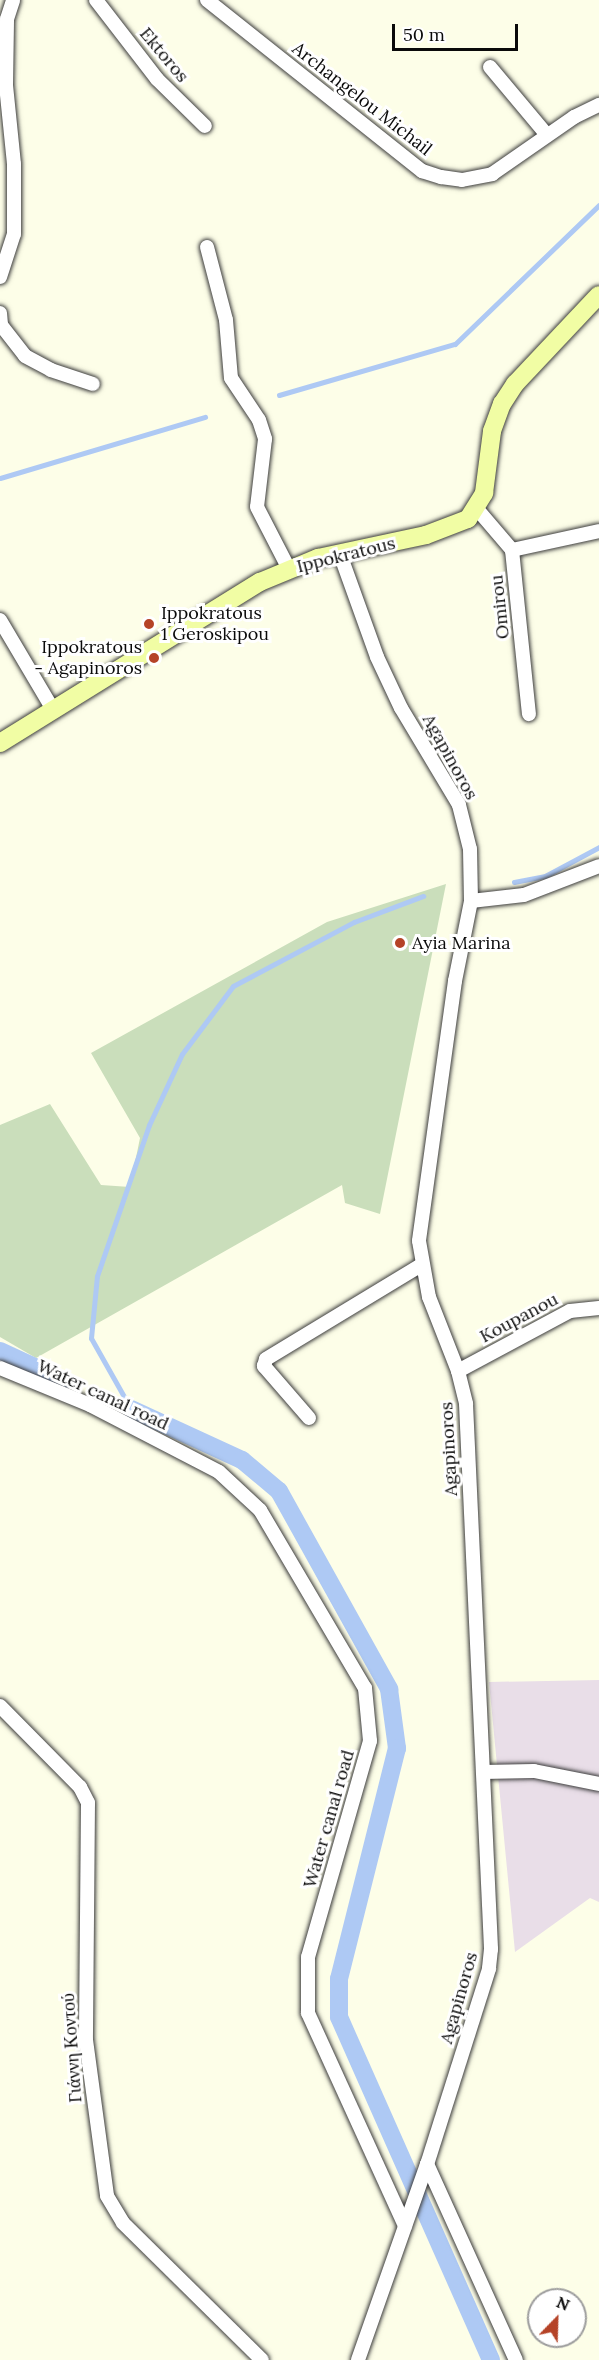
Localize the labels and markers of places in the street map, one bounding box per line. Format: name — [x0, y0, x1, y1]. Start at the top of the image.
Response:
place label: Ippokratous 1 Geroskipou — [161, 603, 269, 646]
marker: Ippokratous 1 Geroskipou — [142, 617, 156, 631]
place label: Ippokratous - Agapinoros — [34, 637, 142, 680]
marker: Ippokratous - Agapinoros — [147, 651, 161, 665]
place label: Ayia Marina — [412, 932, 510, 954]
marker: Ayia Marina — [393, 936, 407, 950]

